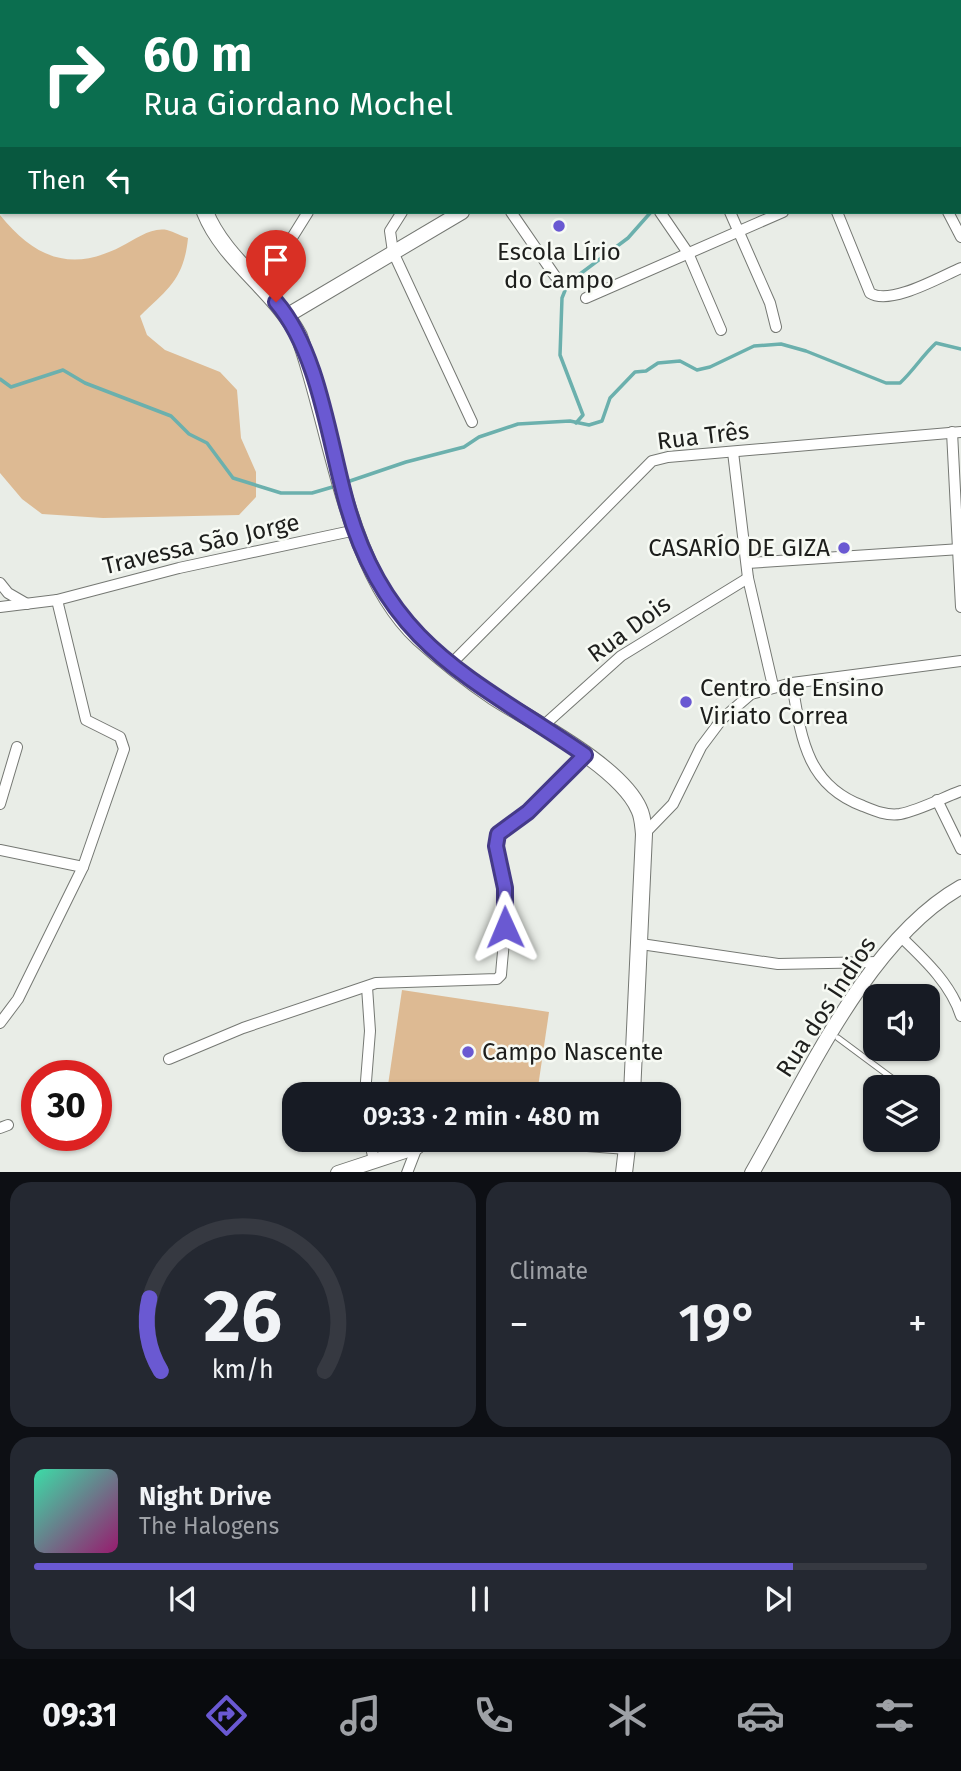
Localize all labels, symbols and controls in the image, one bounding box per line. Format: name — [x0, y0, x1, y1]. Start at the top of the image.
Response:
text: 60 m — [143, 25, 252, 84]
icon: right — [28, 28, 119, 119]
text: Rua Giordano Mochel — [143, 85, 453, 123]
icon: left — [100, 161, 138, 199]
text: Then — [28, 165, 86, 196]
marker: Escola Lírio do Campo — [551, 218, 567, 234]
pin — [246, 230, 306, 302]
place label: Escola Lírio do Campo — [497, 238, 621, 294]
icon: arrive — [257, 241, 295, 279]
street label: Rua Três — [655, 416, 751, 456]
street label: Travessa São Jorge — [100, 508, 302, 580]
place label: CASARÍO DE GIZA — [648, 533, 830, 562]
marker: CASARÍO DE GIZA — [836, 540, 852, 556]
street label: Rua Dois — [582, 590, 676, 668]
place label: Centro de Ensino Viriato Correa — [700, 674, 884, 730]
marker: Centro de Ensino Viriato Correa — [678, 694, 694, 710]
position arrow — [468, 890, 542, 964]
street label: Rua dos Índios — [769, 931, 882, 1082]
map controls — [863, 984, 940, 1152]
button: sound — [863, 984, 940, 1061]
place label: Campo Nascente — [482, 1038, 663, 1066]
marker: Campo Nascente — [460, 1044, 476, 1060]
speed limit sign: 30 — [21, 1060, 112, 1151]
button: layers — [863, 1075, 940, 1152]
text: 09:33 · 2 min · 480 m — [363, 1101, 600, 1132]
text: Climate — [510, 1257, 588, 1285]
text: 26 — [203, 1273, 282, 1360]
text: 19° — [679, 1292, 758, 1355]
text: − — [510, 1301, 529, 1347]
text: + — [908, 1301, 927, 1347]
text: km/h — [212, 1354, 274, 1384]
text: Night Drive — [139, 1481, 271, 1512]
text: The Halogens — [139, 1512, 279, 1540]
icon: previous — [164, 1580, 202, 1618]
icon: pause — [461, 1580, 499, 1618]
icon: next — [759, 1580, 797, 1618]
icon: directions — [202, 1691, 251, 1740]
icon: music — [336, 1691, 385, 1740]
icon: phone — [469, 1691, 518, 1740]
icon: climate — [603, 1691, 652, 1740]
icon: car — [736, 1691, 785, 1740]
icon: filters — [870, 1691, 919, 1740]
text: 09:31 — [42, 1696, 118, 1734]

